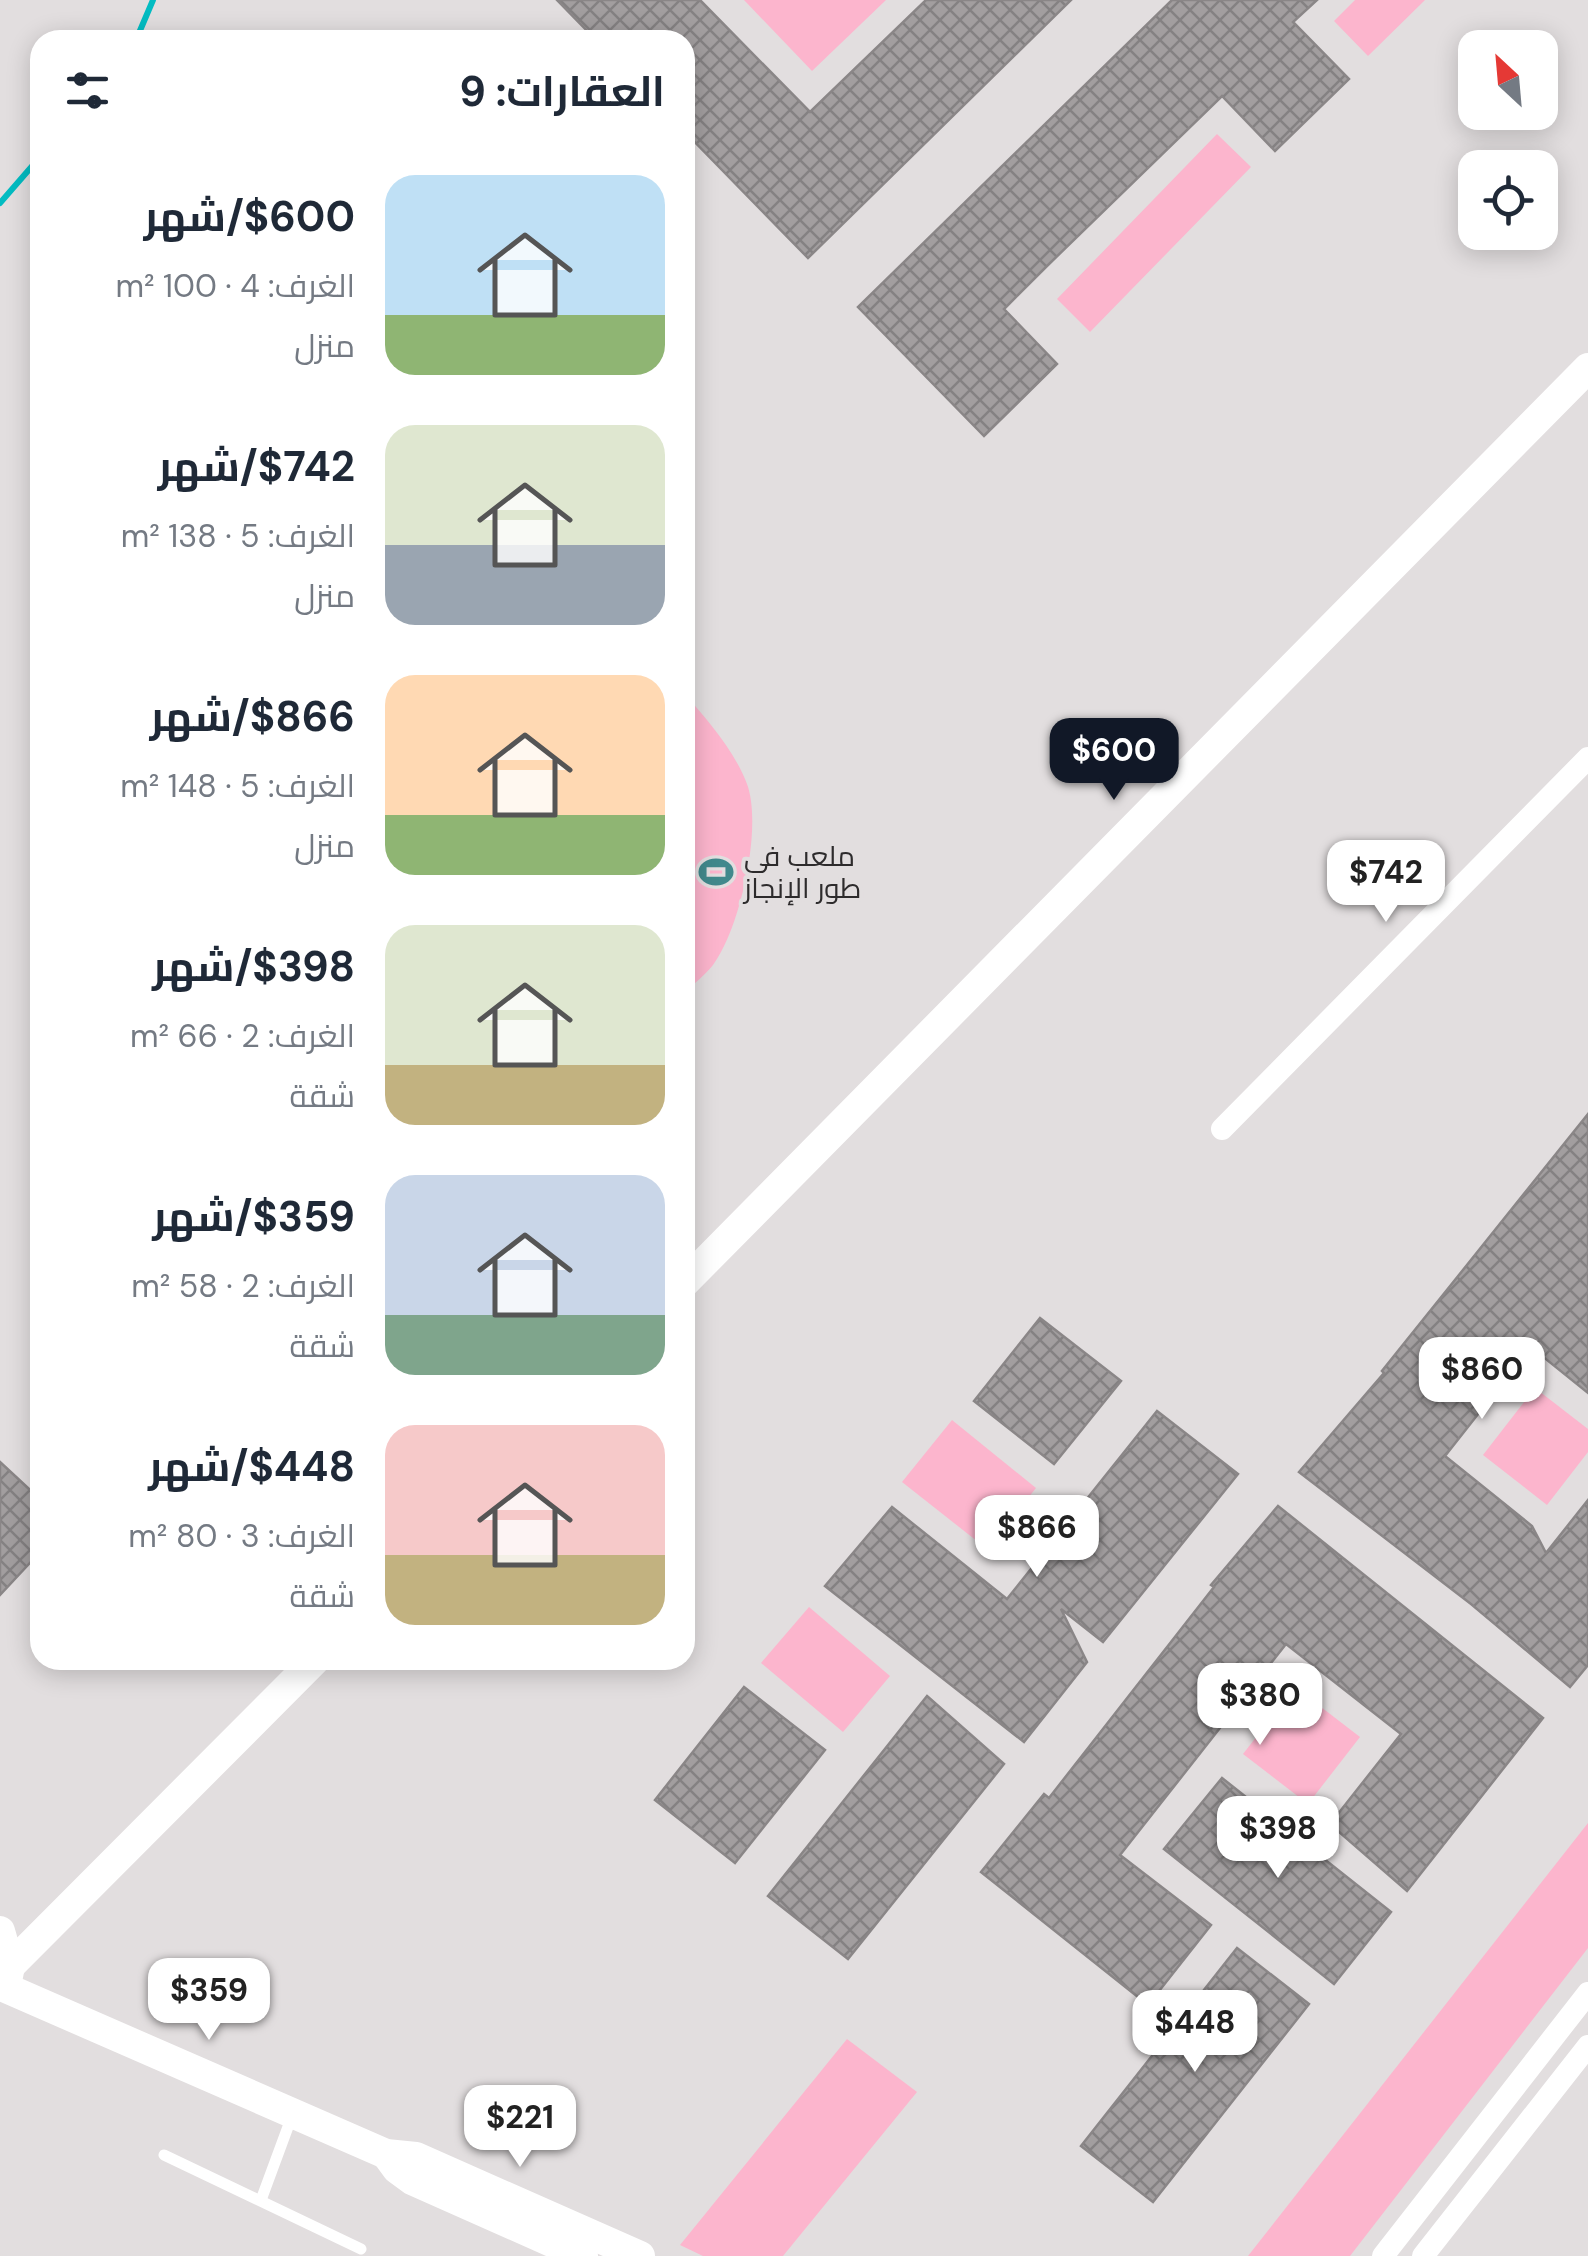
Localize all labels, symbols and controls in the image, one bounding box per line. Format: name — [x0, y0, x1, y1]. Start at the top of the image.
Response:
north arrow — [1458, 30, 1558, 130]
map controls — [1458, 30, 1558, 250]
icon: filters — [60, 63, 115, 118]
text: العقارات: 9 — [459, 64, 665, 119]
button: locate — [1458, 150, 1558, 250]
text: $600/شهر — [144, 189, 355, 244]
icon: home — [465, 215, 585, 335]
text: الغرف: 4 · 100 m² — [115, 265, 355, 307]
text: منزل — [294, 325, 355, 367]
text: $742/شهر — [158, 439, 355, 494]
icon: home — [465, 465, 585, 585]
text: الغرف: 5 · 138 m² — [121, 515, 355, 557]
text: منزل — [294, 575, 355, 617]
text: $866/شهر — [150, 689, 355, 744]
icon: home — [465, 715, 585, 835]
pin: $600 — [1055, 718, 1173, 803]
text: $600 — [1072, 729, 1156, 771]
text: الغرف: 5 · 148 m² — [120, 765, 355, 807]
text: منزل — [294, 825, 355, 867]
place label: ملعب في طور الإنجاز — [742, 838, 861, 907]
pin: $742 — [1327, 840, 1445, 925]
text: $742 — [1349, 851, 1423, 893]
sports icon: ملعب في طور الإنجاز — [697, 853, 735, 891]
text: $398/شهر — [152, 939, 355, 994]
icon: home — [465, 965, 585, 1085]
text: الغرف: 2 · 66 m² — [130, 1015, 355, 1057]
text: شقة — [290, 1075, 355, 1117]
text: $359/شهر — [152, 1189, 355, 1244]
icon: home — [465, 1215, 585, 1335]
text: الغرف: 2 · 58 m² — [131, 1265, 355, 1307]
text: شقة — [290, 1325, 355, 1367]
pin: $860 — [1423, 1337, 1541, 1422]
text: $860 — [1441, 1348, 1523, 1390]
text: $448/شهر — [148, 1439, 355, 1494]
icon: home — [465, 1465, 585, 1585]
pin: $866 — [978, 1495, 1096, 1580]
text: $866 — [997, 1506, 1077, 1548]
text: الغرف: 3 · 80 m² — [128, 1515, 355, 1557]
text: شقة — [290, 1575, 355, 1617]
pin: $380 — [1201, 1663, 1319, 1748]
text: $380 — [1219, 1674, 1301, 1716]
pin: $398 — [1219, 1796, 1337, 1881]
text: $398 — [1239, 1807, 1317, 1849]
pin: $359 — [150, 1958, 268, 2043]
text: $359 — [170, 1969, 248, 2011]
pin: $448 — [1136, 1990, 1254, 2075]
text: $448 — [1154, 2001, 1236, 2043]
pin: $221 — [461, 2085, 579, 2170]
text: $221 — [486, 2096, 554, 2138]

